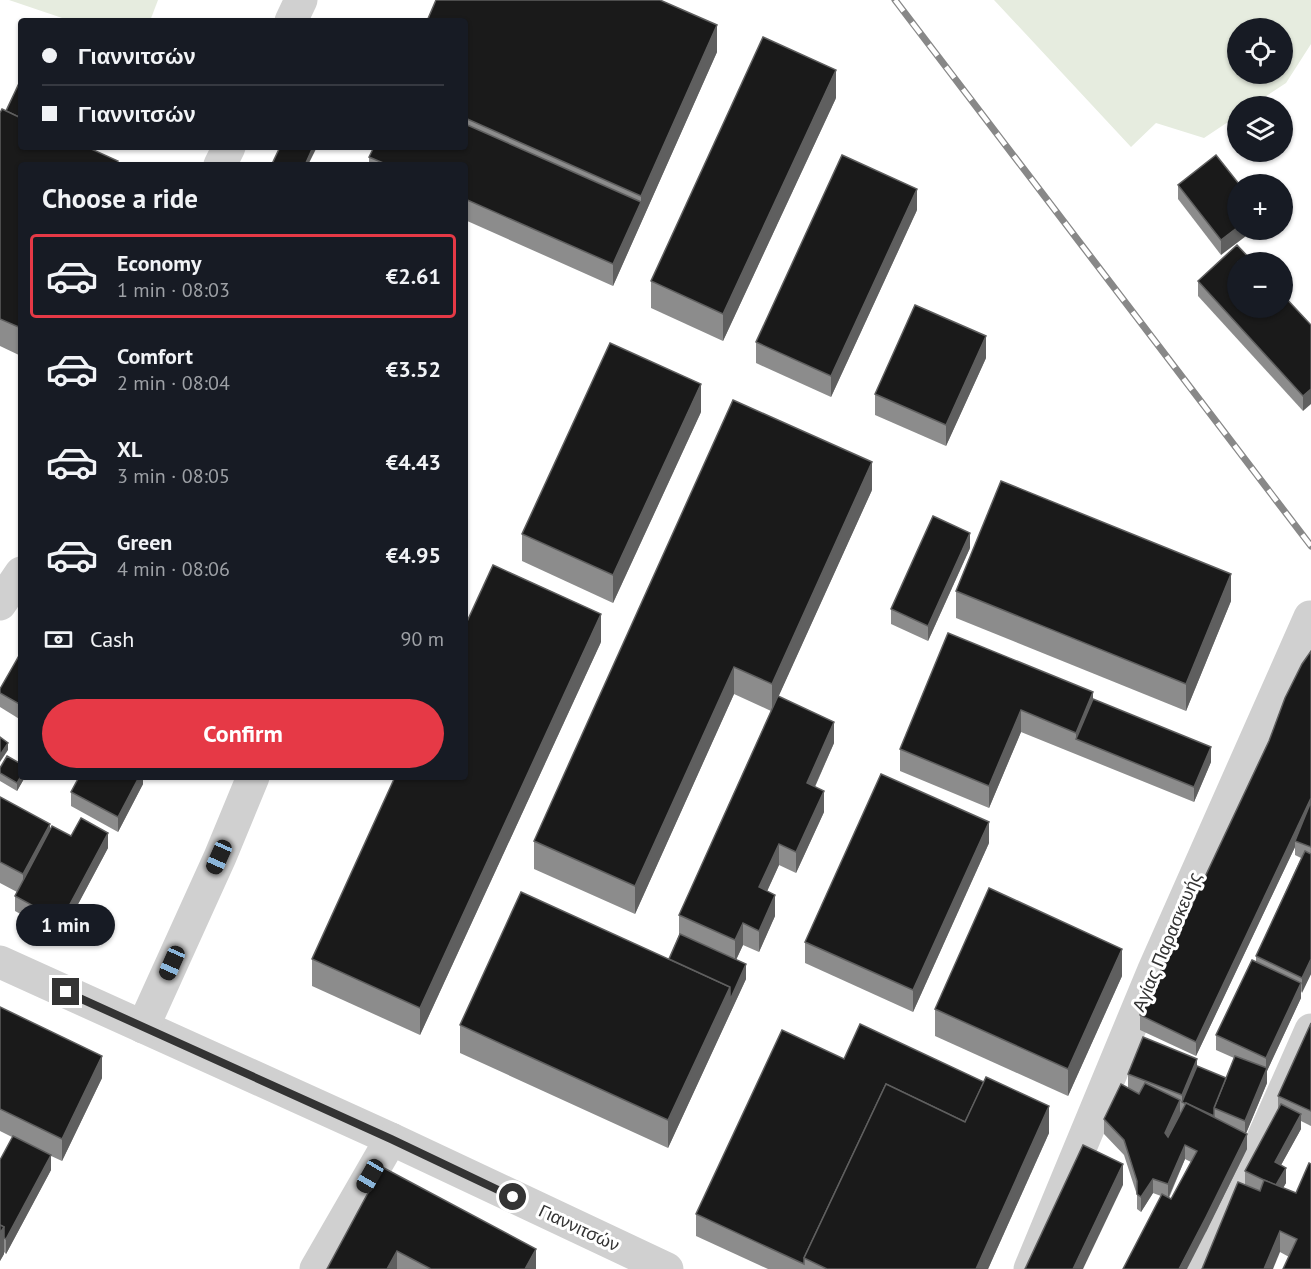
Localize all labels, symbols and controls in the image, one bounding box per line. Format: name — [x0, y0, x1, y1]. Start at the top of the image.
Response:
map controls — [1227, 18, 1293, 318]
button: locate — [1227, 18, 1293, 84]
text: Γιαννιτσών — [78, 42, 196, 70]
button: layers — [1227, 96, 1293, 162]
text: Γιαννιτσών — [78, 100, 196, 128]
button: + — [1227, 174, 1293, 240]
text: Choose a ride — [42, 181, 198, 215]
icon: car — [45, 249, 99, 303]
text: Economy — [117, 249, 201, 277]
button: − — [1227, 252, 1293, 318]
text: €2.61 — [386, 262, 441, 290]
text: 1 min · 08:03 — [117, 277, 230, 303]
icon: car — [45, 342, 99, 396]
text: Comfort — [117, 342, 193, 370]
text: €3.52 — [386, 355, 441, 383]
text: 2 min · 08:04 — [117, 370, 230, 396]
icon: car — [45, 435, 99, 489]
text: XL — [117, 435, 142, 463]
text: €4.43 — [386, 448, 441, 476]
text: 3 min · 08:05 — [117, 463, 230, 489]
icon: car — [45, 528, 99, 582]
text: Green — [117, 528, 172, 556]
text: €4.95 — [386, 541, 441, 569]
text: 4 min · 08:06 — [117, 556, 230, 582]
icon: cash — [42, 623, 75, 656]
text: Cash — [90, 625, 134, 653]
text: 90 m — [401, 626, 444, 652]
button: Confirm — [42, 699, 444, 768]
car — [203, 837, 235, 877]
street label: Αγίας Παρασκευής — [1127, 868, 1206, 1015]
callout: 1 min — [16, 905, 116, 947]
text: 1 min — [41, 912, 90, 938]
car — [156, 943, 188, 983]
route end — [52, 978, 79, 1005]
car — [353, 1156, 387, 1196]
route start — [499, 1183, 526, 1210]
street label: Γιαννιτσών — [535, 1199, 623, 1256]

